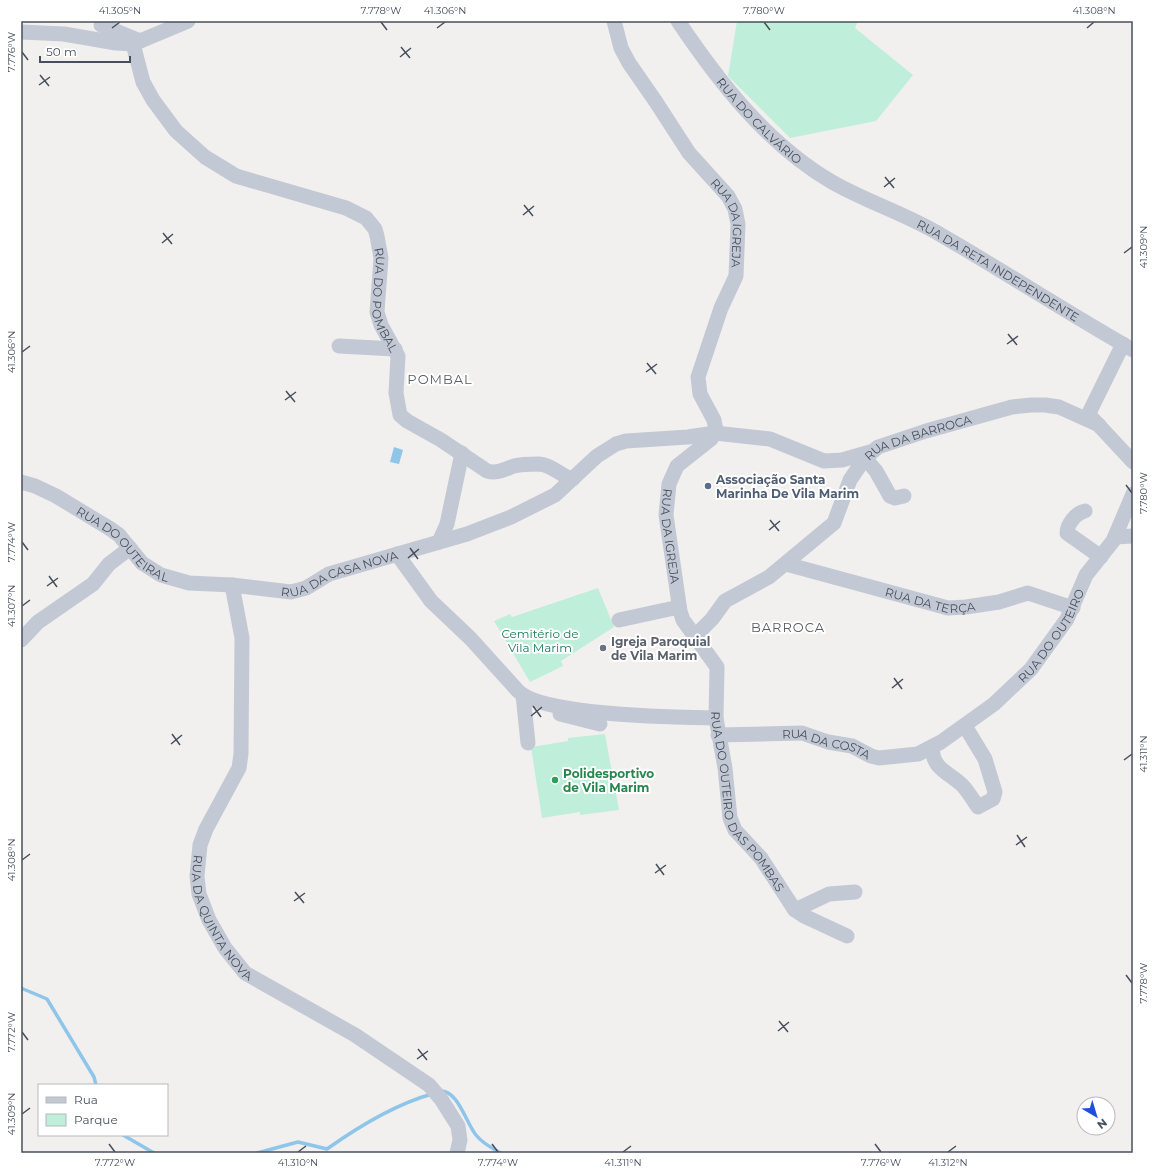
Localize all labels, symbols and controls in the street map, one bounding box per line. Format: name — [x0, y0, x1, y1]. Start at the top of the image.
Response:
text: 41.305°N — [99, 4, 141, 17]
text: 7.778°W — [361, 4, 401, 17]
text: 41.306°N — [424, 4, 466, 17]
text: 7.780°W — [743, 4, 785, 17]
text: 41.308°N — [1072, 4, 1116, 17]
text: 7.776°W — [5, 32, 18, 72]
scale bar — [40, 38, 130, 64]
text: 50 m — [46, 44, 77, 59]
street label: RUA DO CALVÁRIO — [714, 74, 805, 167]
street label: RUA DA IGREJA — [708, 175, 746, 268]
street label: RUA DA RETA INDEPENDENTE — [915, 216, 1082, 324]
text: 41.309°N — [1137, 226, 1150, 268]
street label: RUA DO POMBAL — [369, 246, 402, 355]
text: 41.306°N — [5, 331, 18, 373]
district label: POMBAL — [407, 371, 473, 387]
street label: RUA DA BARROCA — [861, 411, 973, 463]
place label: Associação Santa Marinha De Vila Marim — [715, 472, 859, 501]
text: 7.780°W — [1137, 472, 1150, 514]
marker: Associação Santa Marinha De Vila Marim — [703, 481, 713, 491]
street label: RUA DA IGREJA — [658, 488, 683, 585]
street label: RUA DO OUTEIRAL — [74, 503, 171, 584]
text: 7.774°W — [5, 522, 18, 562]
street label: RUA DA CASA NOVA — [280, 547, 400, 600]
street label: RUA DA TERÇA — [884, 584, 976, 616]
text: 41.307°N — [5, 585, 18, 627]
street label: RUA DO OUTEIRO — [1014, 586, 1087, 685]
district label: BARROCA — [751, 619, 825, 635]
park label: Cemitério de Vila Marim — [501, 626, 579, 655]
place label: Igreja Paroquial de Vila Marim — [611, 634, 710, 663]
marker: Igreja Paroquial de Vila Marim — [598, 643, 608, 653]
street label: RUA DO OUTEIRO DAS POMBAS — [708, 711, 788, 894]
street label: RUA DA COSTA — [782, 725, 874, 762]
text: 41.311°N — [1137, 735, 1150, 773]
place label: Polidesportivo de Vila Marim — [563, 766, 654, 795]
marker: Polidesportivo de Vila Marim — [550, 775, 560, 785]
text: 41.308°N — [5, 838, 18, 882]
street label: RUA DA QUINTA NOVA — [189, 854, 256, 983]
text: 7.778°W — [1137, 963, 1150, 1003]
text: 7.772°W — [5, 1012, 18, 1052]
legend — [38, 1084, 168, 1136]
text: Rua — [74, 1092, 98, 1107]
text: 41.309°N — [5, 1093, 18, 1135]
north arrow — [1076, 1096, 1116, 1136]
text: Parque — [74, 1112, 118, 1127]
text: N — [1094, 1116, 1110, 1132]
text: 7.772°W — [95, 1156, 135, 1169]
text: 41.310°N — [278, 1156, 318, 1169]
text: 7.774°W — [478, 1156, 518, 1169]
text: 41.311°N — [604, 1156, 642, 1169]
text: 7.776°W — [861, 1156, 901, 1169]
text: 41.312°N — [928, 1156, 968, 1169]

